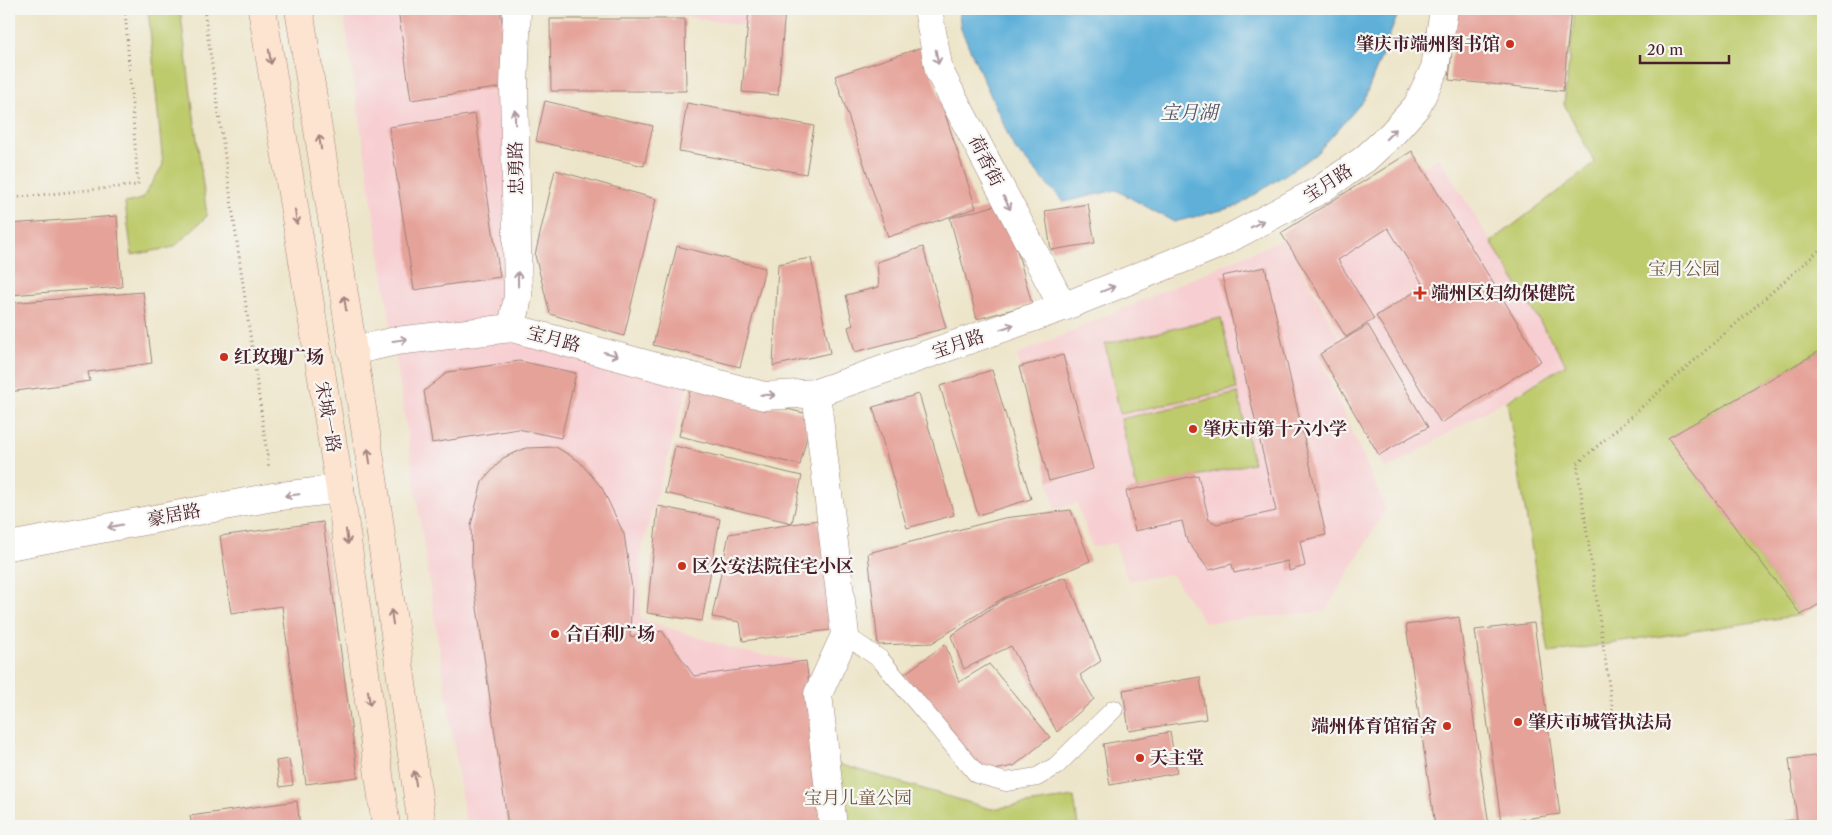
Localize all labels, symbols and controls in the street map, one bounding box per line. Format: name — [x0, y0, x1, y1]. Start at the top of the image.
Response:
scale bar — [1640, 32, 1728, 64]
place label: 肇庆市端州图书馆 — [1356, 33, 1500, 55]
marker: 肇庆市端州图书馆 — [1504, 38, 1516, 50]
text: 20 m — [1647, 40, 1683, 59]
one-way arrow — [932, 48, 942, 64]
one-way arrow — [265, 49, 275, 65]
water label: 宝月湖 — [1160, 101, 1220, 124]
one-way arrow — [510, 109, 519, 125]
one-way arrow — [1385, 128, 1397, 140]
street label: 荷香街 — [964, 132, 1008, 190]
one-way arrow — [314, 135, 324, 151]
street label: 忠勇路 — [505, 141, 527, 195]
street label: 宝月路 — [1299, 159, 1357, 207]
one-way arrow — [1002, 195, 1012, 210]
one-way arrow — [291, 209, 301, 225]
one-way arrow — [1249, 219, 1264, 228]
park label: 宝月公园 — [1648, 258, 1720, 280]
one-way arrow — [513, 272, 523, 288]
place label: 端州区妇幼保健院 — [1431, 282, 1575, 304]
one-way arrow — [1100, 284, 1115, 293]
marker: 端州区妇幼保健院 — [1413, 286, 1427, 300]
one-way arrow — [339, 295, 349, 311]
street label: 宝月路 — [525, 321, 583, 357]
one-way arrow — [998, 322, 1014, 331]
street label: 宝月路 — [929, 325, 987, 363]
one-way arrow — [392, 335, 408, 345]
place label: 红玫瑰广场 — [234, 346, 324, 368]
one-way arrow — [602, 350, 618, 360]
marker: 红玫瑰广场 — [218, 351, 230, 363]
street label: 宋城一路 — [311, 380, 345, 454]
one-way arrow — [759, 390, 775, 400]
place label: 肇庆市第十六小学 — [1203, 418, 1347, 440]
marker: 肇庆市第十六小学 — [1187, 423, 1199, 435]
one-way arrow — [364, 449, 374, 465]
one-way arrow — [284, 490, 300, 500]
street label: 豪居路 — [145, 499, 203, 531]
one-way arrow — [107, 522, 123, 532]
one-way arrow — [342, 529, 352, 545]
place label: 区公安法院住宅小区 — [692, 555, 854, 577]
marker: 区公安法院住宅小区 — [676, 560, 688, 572]
one-way arrow — [387, 609, 397, 625]
place label: 合百利广场 — [565, 623, 655, 645]
marker: 合百利广场 — [549, 628, 561, 640]
one-way arrow — [364, 690, 374, 706]
place label: 肇庆市城管执法局 — [1528, 711, 1672, 733]
place label: 端州体育馆宿舍 — [1311, 715, 1437, 737]
marker: 肇庆市城管执法局 — [1512, 716, 1524, 728]
marker: 端州体育馆宿舍 — [1441, 720, 1453, 732]
place label: 天主堂 — [1150, 747, 1204, 769]
marker: 天主堂 — [1134, 752, 1146, 764]
one-way arrow — [410, 770, 420, 786]
park label: 宝月儿童公园 — [804, 787, 912, 809]

